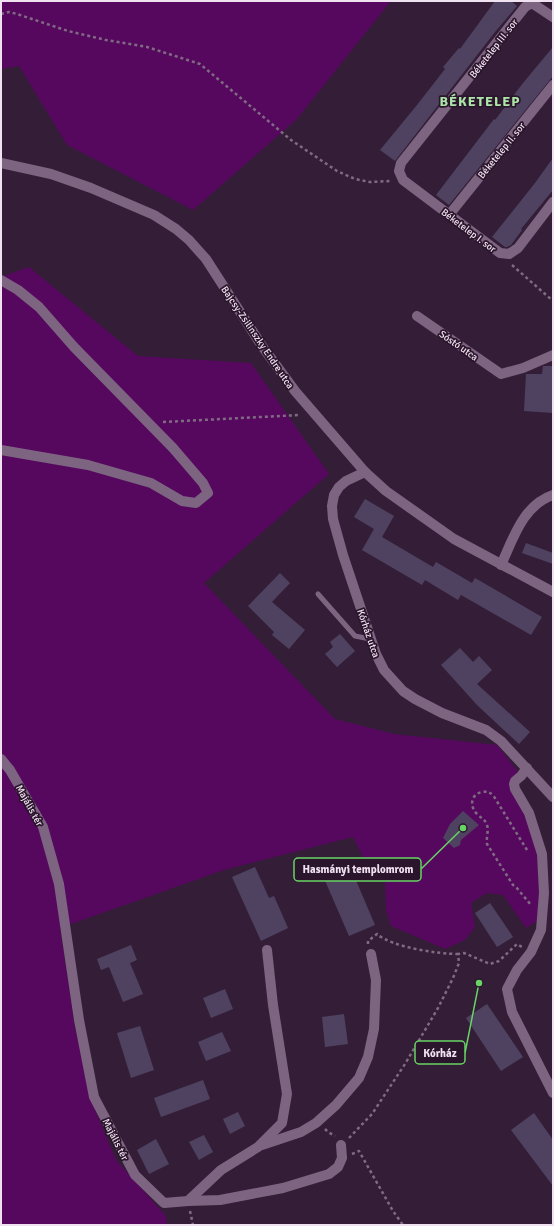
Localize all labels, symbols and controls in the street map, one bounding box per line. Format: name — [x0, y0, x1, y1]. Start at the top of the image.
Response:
street label: Béketelep III. sor — [467, 16, 521, 80]
district label: BÉKETELEP — [439, 93, 521, 110]
street label: Béketelep II. sor — [476, 120, 528, 181]
street label: Béketelep I. sor — [439, 206, 498, 256]
street label: Bajcsy-Zsilinszky Endre utca — [218, 284, 296, 391]
street label: Sóstó utca — [437, 328, 480, 364]
street label: Kórház utca — [354, 607, 382, 659]
street label: Majális tér — [13, 783, 46, 828]
callout: Hasmányi templomrom — [294, 858, 421, 881]
text: Hasmányi templomrom — [303, 863, 414, 876]
callout: Kórház — [415, 1041, 465, 1064]
text: Kórház — [423, 1047, 457, 1060]
street label: Majális tér — [99, 1117, 131, 1163]

